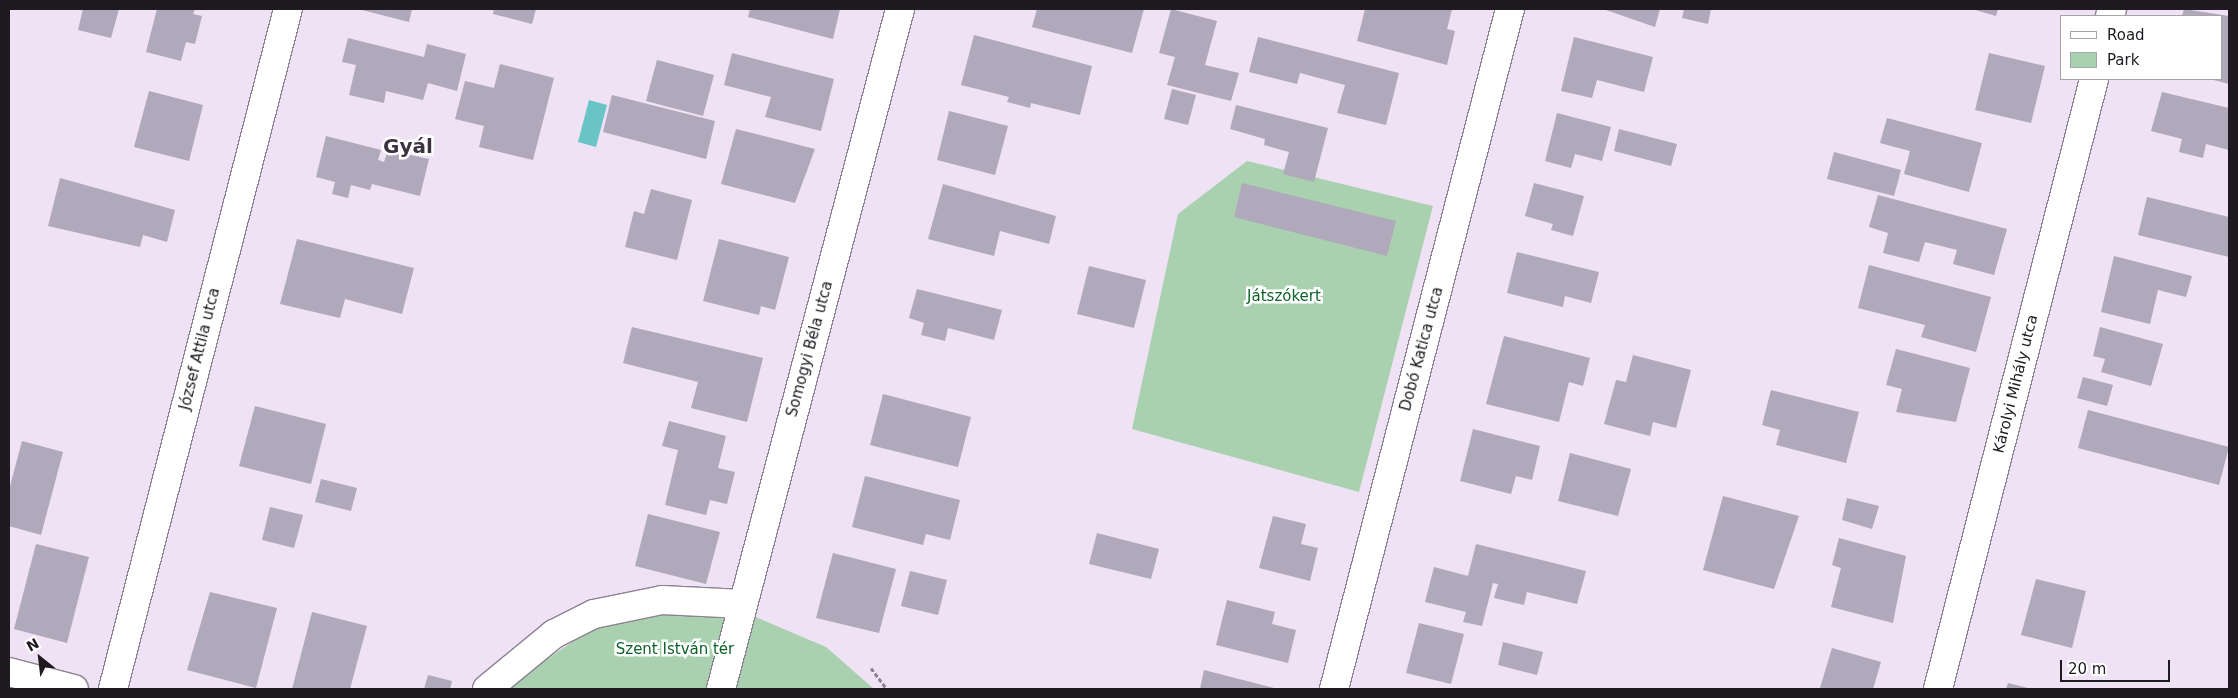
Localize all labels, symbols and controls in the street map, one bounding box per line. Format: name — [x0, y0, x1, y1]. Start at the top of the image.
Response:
legend — [2060, 15, 2223, 80]
text: Road — [2107, 26, 2145, 44]
text: Park — [2107, 51, 2139, 69]
district label: Gyál — [383, 134, 433, 158]
street label: Somogyi Béla utca — [783, 279, 837, 419]
street label: Dobó Katica utca — [1397, 285, 1447, 413]
street label: József Attila utca — [176, 286, 224, 412]
park label: Játszókert — [1247, 288, 1321, 306]
street label: Károlyi Mihály utca — [1990, 313, 2042, 455]
north arrow — [15, 633, 65, 683]
text: N — [24, 635, 42, 655]
park label: Szent István tér — [616, 641, 734, 659]
scale bar — [2063, 650, 2173, 682]
text: 20 m — [2068, 660, 2106, 678]

